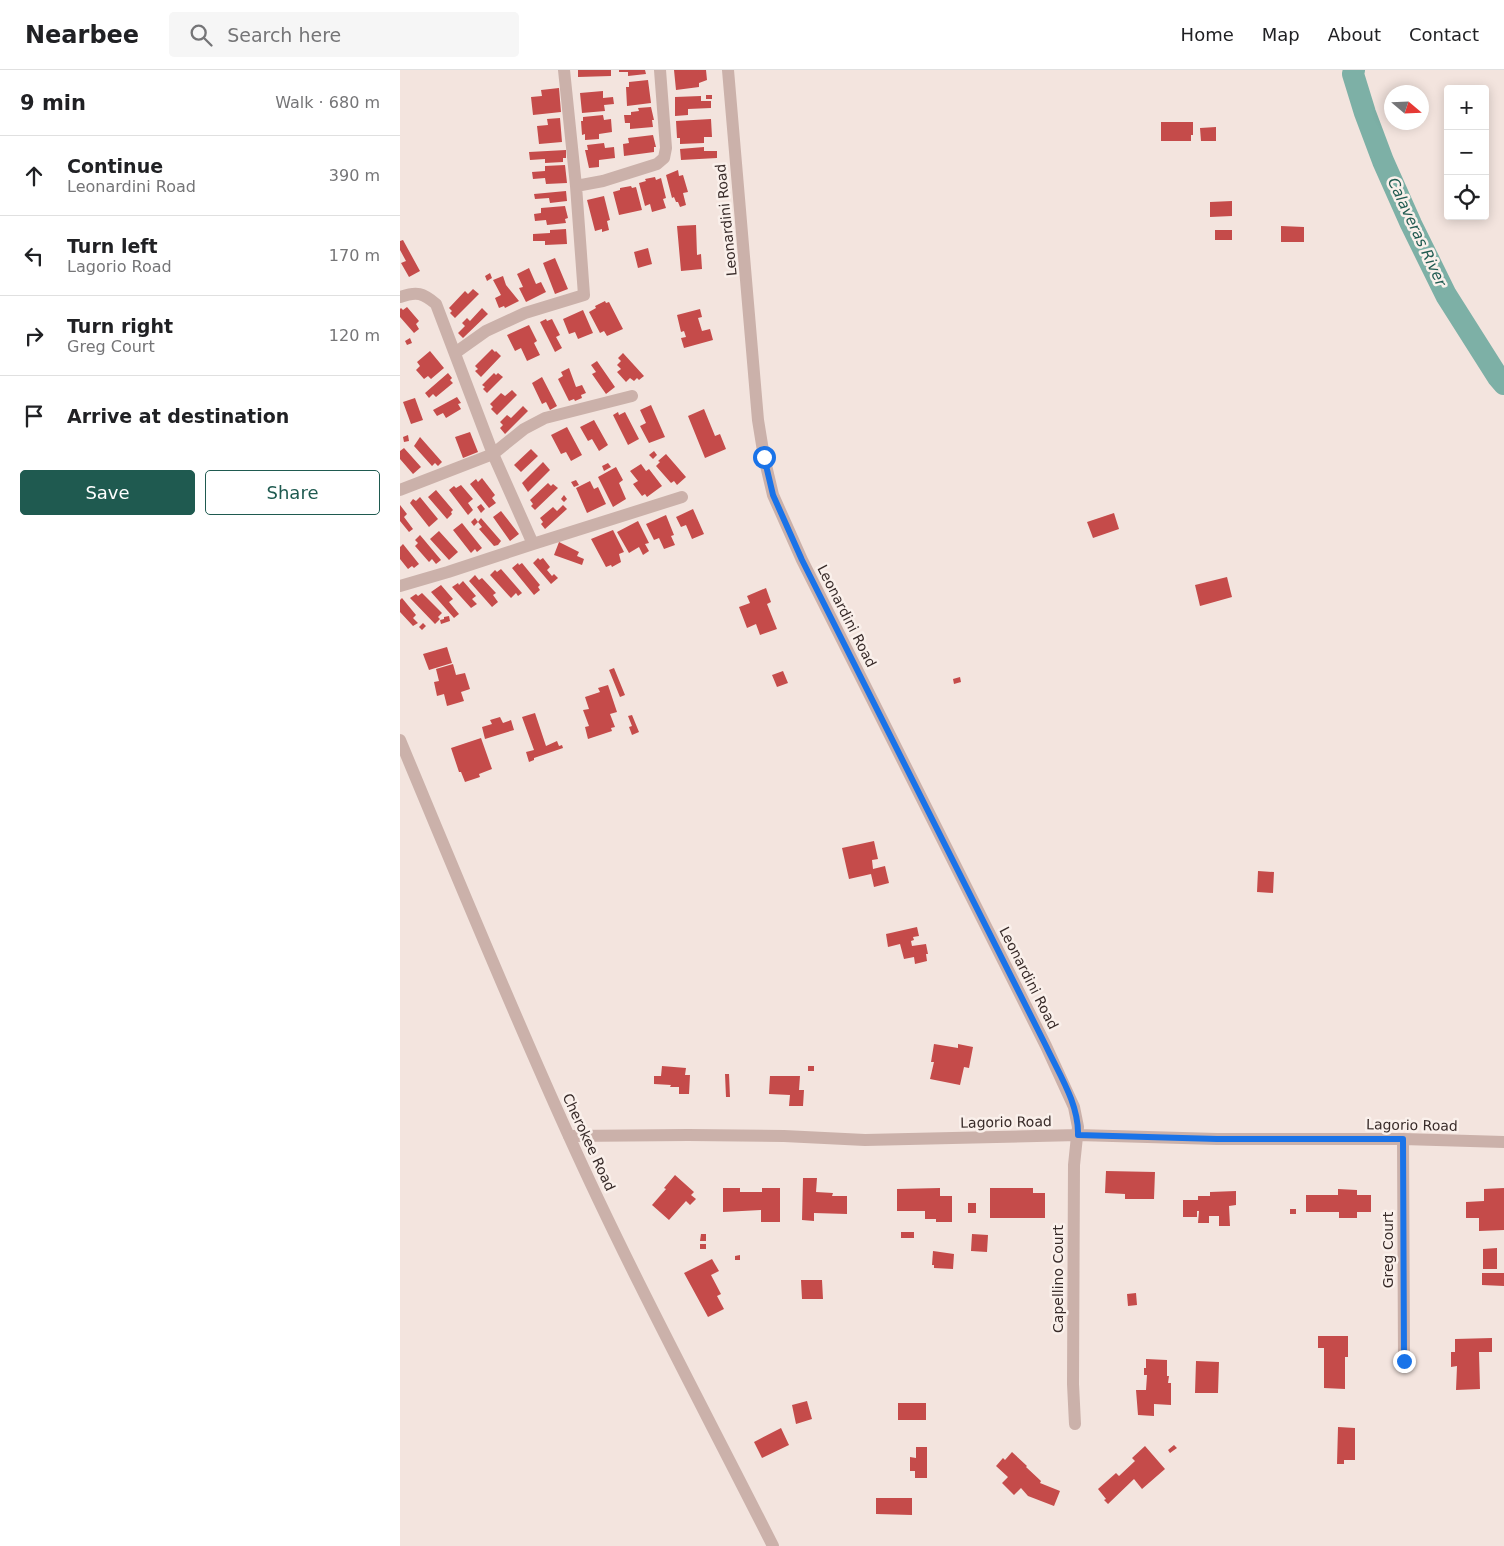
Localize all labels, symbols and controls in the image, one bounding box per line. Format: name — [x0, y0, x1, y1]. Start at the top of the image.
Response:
search box — [169, 12, 519, 57]
text: Nearbee — [25, 21, 139, 49]
icon: search — [187, 21, 215, 49]
text: Search here — [227, 24, 341, 46]
text: Home — [1181, 24, 1234, 45]
text: Map — [1262, 24, 1300, 45]
text: About — [1328, 24, 1381, 45]
text: Contact — [1409, 24, 1479, 45]
north arrow — [1384, 85, 1429, 130]
map controls — [1444, 85, 1489, 220]
button: + — [1444, 85, 1489, 130]
text: 9 min — [20, 91, 86, 115]
text: Walk · 680 m — [275, 93, 380, 112]
button: − — [1444, 130, 1489, 175]
text: Continue — [67, 155, 163, 177]
icon: ahead — [20, 162, 48, 190]
street label: Leonardini Road — [712, 163, 740, 277]
text: 390 m — [329, 166, 380, 185]
water label: Calaveras River — [1384, 175, 1450, 290]
button: locate — [1444, 175, 1489, 220]
text: Leonardini Road — [67, 177, 196, 196]
text: Turn left — [67, 235, 158, 257]
icon: left — [20, 242, 48, 270]
text: 170 m — [329, 246, 380, 265]
text: Lagorio Road — [67, 257, 172, 276]
text: Turn right — [67, 315, 173, 337]
icon: right — [20, 322, 48, 350]
text: 120 m — [329, 326, 380, 345]
text: Greg Court — [67, 337, 155, 356]
icon: arrive — [20, 402, 48, 430]
text: Arrive at destination — [67, 405, 289, 427]
route start — [753, 446, 776, 469]
button: Save — [20, 470, 195, 515]
button: Share — [205, 470, 380, 515]
street label: Leonardini Road — [814, 562, 880, 670]
street label: Leonardini Road — [996, 924, 1062, 1032]
street label: Cherokee Road — [559, 1091, 619, 1193]
street label: Lagorio Road — [960, 1113, 1052, 1131]
street label: Lagorio Road — [1366, 1116, 1458, 1134]
street label: Greg Court — [1380, 1211, 1396, 1288]
street label: Capellino Court — [1050, 1225, 1066, 1333]
route end — [1393, 1350, 1416, 1373]

